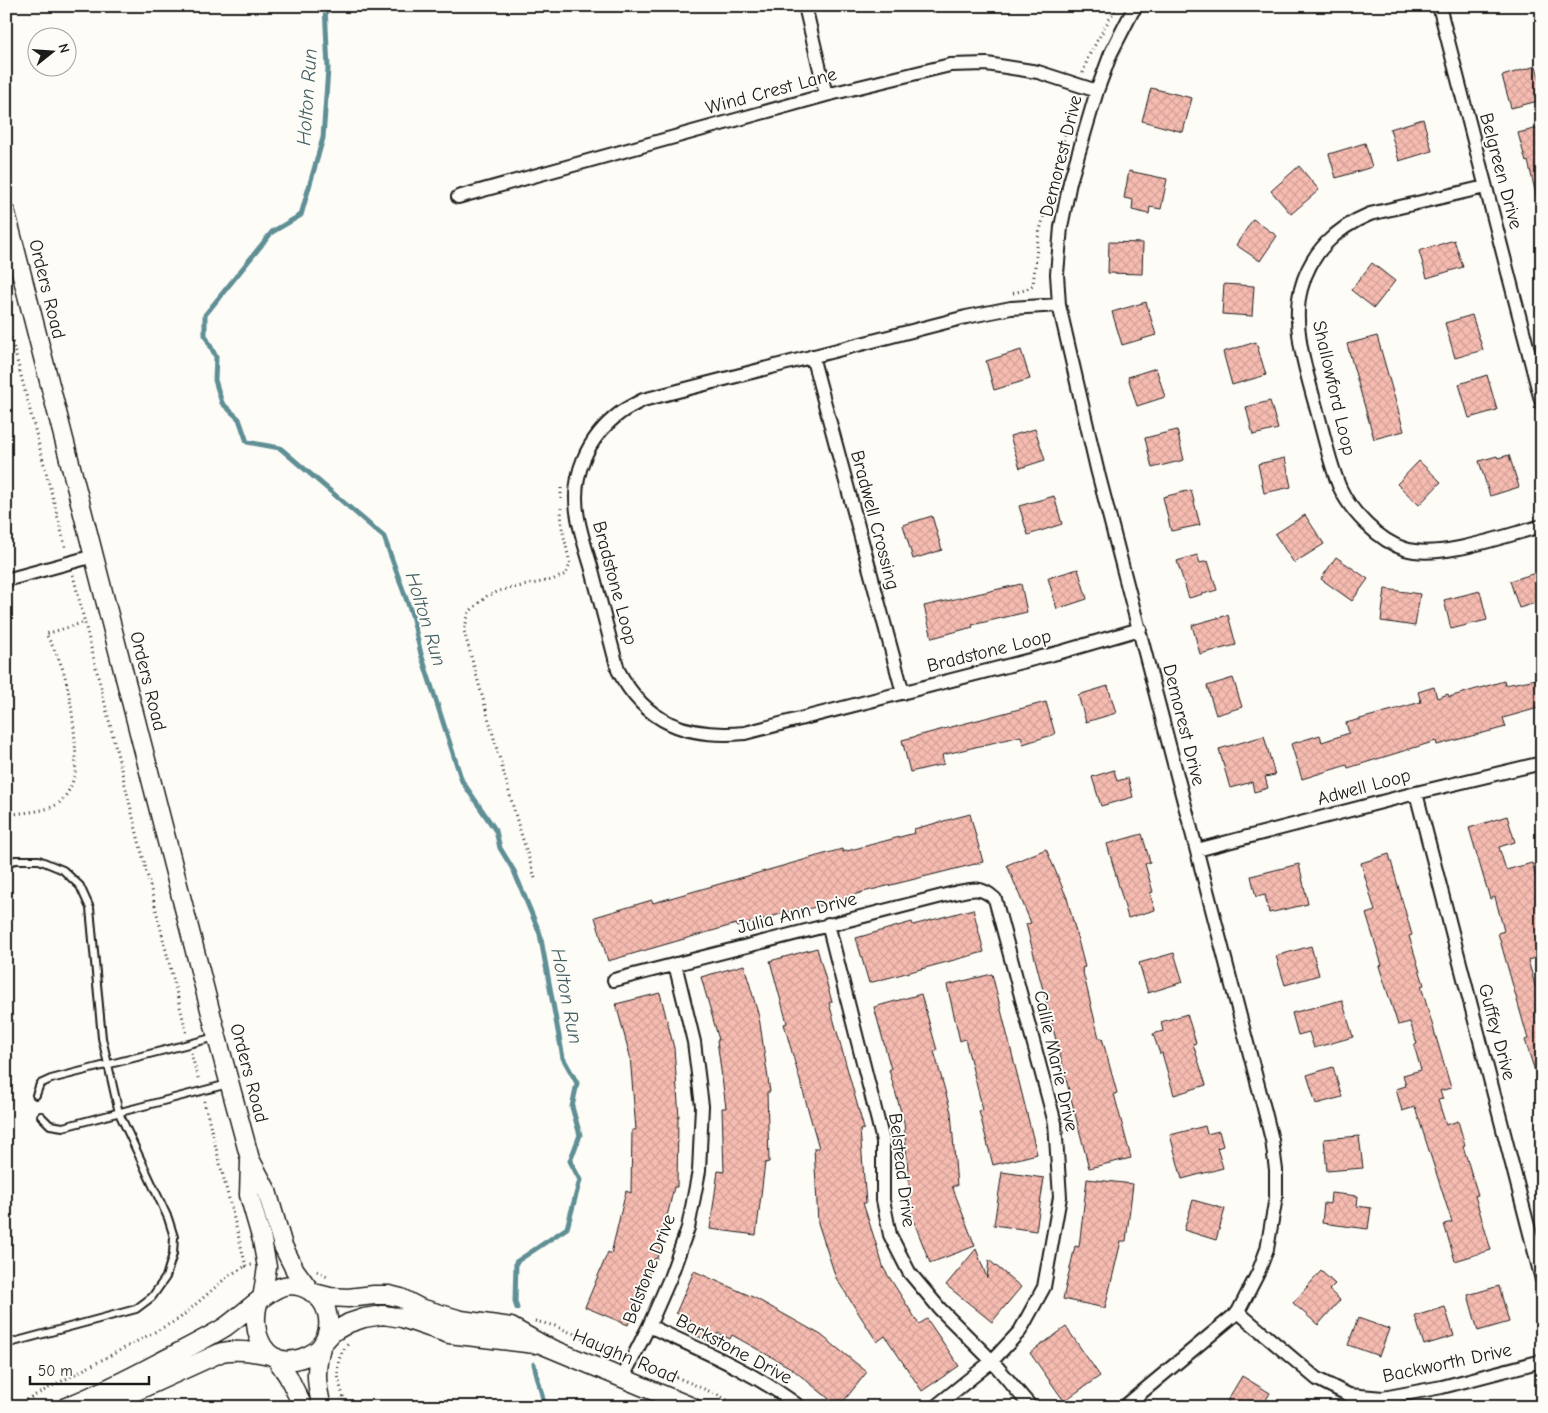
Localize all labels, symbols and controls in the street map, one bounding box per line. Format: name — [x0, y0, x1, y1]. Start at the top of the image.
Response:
north arrow — [28, 28, 78, 78]
text: N — [54, 41, 73, 55]
water label: Holton Run — [292, 48, 322, 146]
street label: Wind Crest Lane — [703, 63, 839, 119]
street label: Demorest Drive — [1035, 93, 1087, 219]
street label: Belgreen Drive — [1475, 110, 1527, 232]
street label: Orders Road — [24, 237, 70, 341]
street label: Shallowford Loop — [1308, 318, 1360, 458]
street label: Bradwell Crossing — [846, 448, 904, 592]
street label: Bradstone Loop — [588, 519, 642, 647]
water label: Holton Run — [401, 569, 451, 669]
street label: Bradstone Loop — [925, 625, 1053, 677]
street label: Orders Road — [125, 629, 171, 733]
street label: Demorest Drive — [1158, 662, 1210, 788]
street label: Adwell Loop — [1315, 764, 1413, 810]
street label: Julia Ann Drive — [735, 888, 859, 938]
water label: Holton Run — [546, 946, 588, 1046]
street label: Guffey Drive — [1474, 981, 1520, 1083]
street label: Callie Marie Drive — [1029, 988, 1083, 1134]
street label: Orders Road — [225, 1021, 273, 1125]
street label: Belstead Drive — [884, 1112, 920, 1228]
street label: Belstone Drive — [618, 1211, 680, 1327]
street label: Barkstone Drive — [672, 1309, 796, 1389]
street label: Haughn Road — [569, 1324, 681, 1388]
street label: Backworth Drive — [1380, 1339, 1514, 1387]
scale bar — [30, 1353, 149, 1385]
text: 50 m — [38, 1362, 73, 1380]

